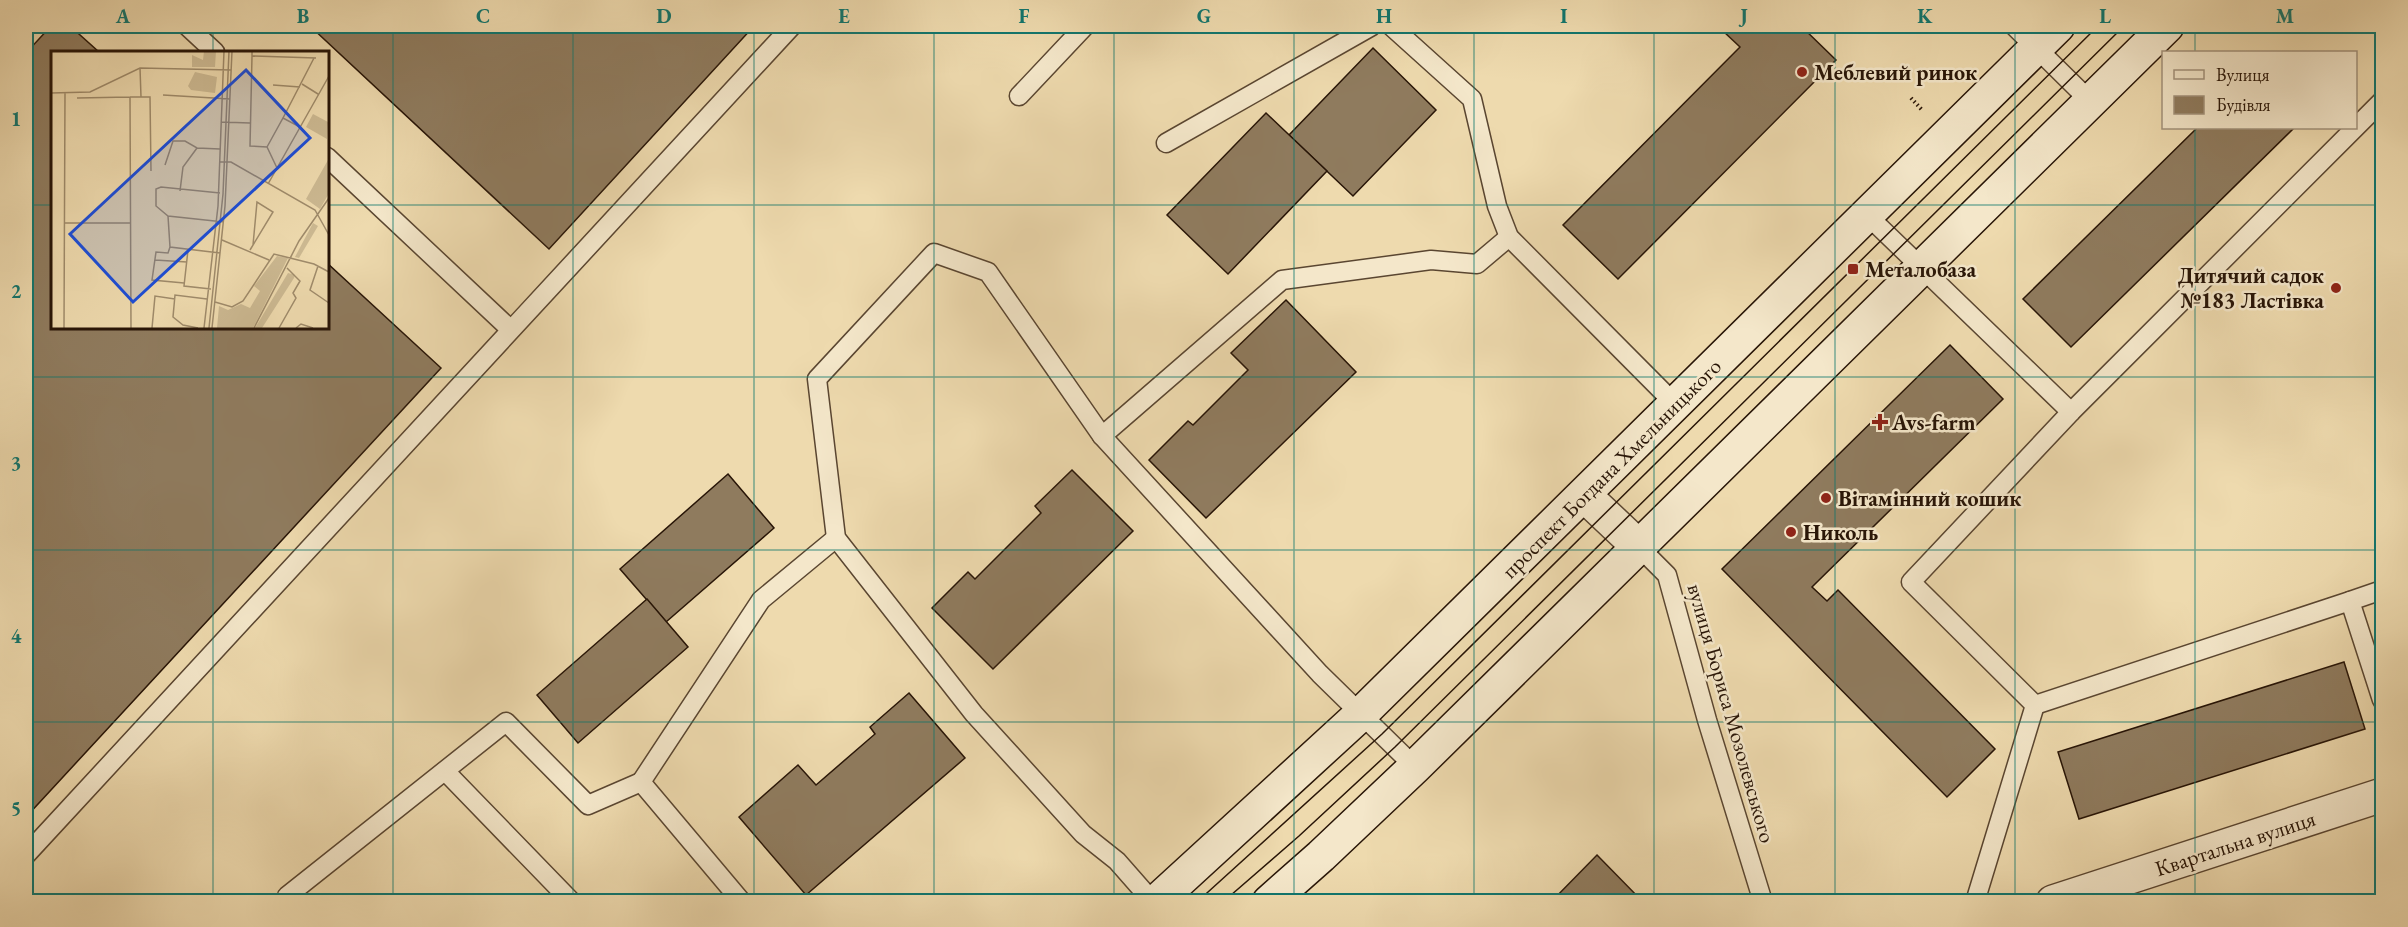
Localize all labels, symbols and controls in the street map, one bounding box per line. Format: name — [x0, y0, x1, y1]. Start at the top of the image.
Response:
text: A — [115, 3, 131, 29]
text: B — [297, 3, 309, 29]
text: C — [476, 3, 490, 29]
text: D — [656, 3, 672, 29]
text: E — [838, 3, 850, 29]
text: F — [1019, 3, 1030, 29]
text: G — [1197, 3, 1211, 29]
text: H — [1376, 3, 1392, 29]
text: I — [1560, 3, 1568, 29]
text: J — [1738, 3, 1748, 29]
text: K — [1917, 3, 1933, 29]
text: L — [2099, 3, 2111, 29]
text: M — [2276, 3, 2294, 29]
inset map — [51, 51, 328, 328]
legend — [2162, 51, 2357, 129]
place label: Меблевий ринок — [1814, 58, 1978, 87]
text: Вулиця — [2216, 63, 2269, 86]
marker: Меблевий ринок — [1795, 65, 1809, 79]
text: Будівля — [2216, 93, 2271, 116]
text: 1 — [11, 106, 21, 132]
place label: Металобаза — [1865, 255, 1976, 284]
place label: Дитячий садок №183 Ластівка — [2178, 261, 2325, 315]
marker: Металобаза — [1846, 262, 1860, 276]
text: 2 — [11, 278, 22, 304]
marker: Дитячий садок №183 Ластівка — [2329, 281, 2343, 295]
street label: проспект Богдана Хмельницького — [1495, 352, 1728, 585]
place label: Avs-farm — [1891, 408, 1976, 437]
marker: Avs-farm — [1873, 415, 1887, 429]
text: 3 — [11, 450, 21, 476]
place label: Вітамінний кошик — [1838, 484, 2022, 513]
marker: Вітамінний кошик — [1819, 491, 1833, 505]
place label: Николь — [1803, 518, 1878, 547]
marker: Николь — [1784, 525, 1798, 539]
street label: вулиця Бориса Мозолевського — [1681, 580, 1782, 846]
text: 4 — [11, 623, 22, 649]
text: 5 — [11, 795, 21, 821]
street label: Квартальна вулиця — [2151, 804, 2319, 883]

